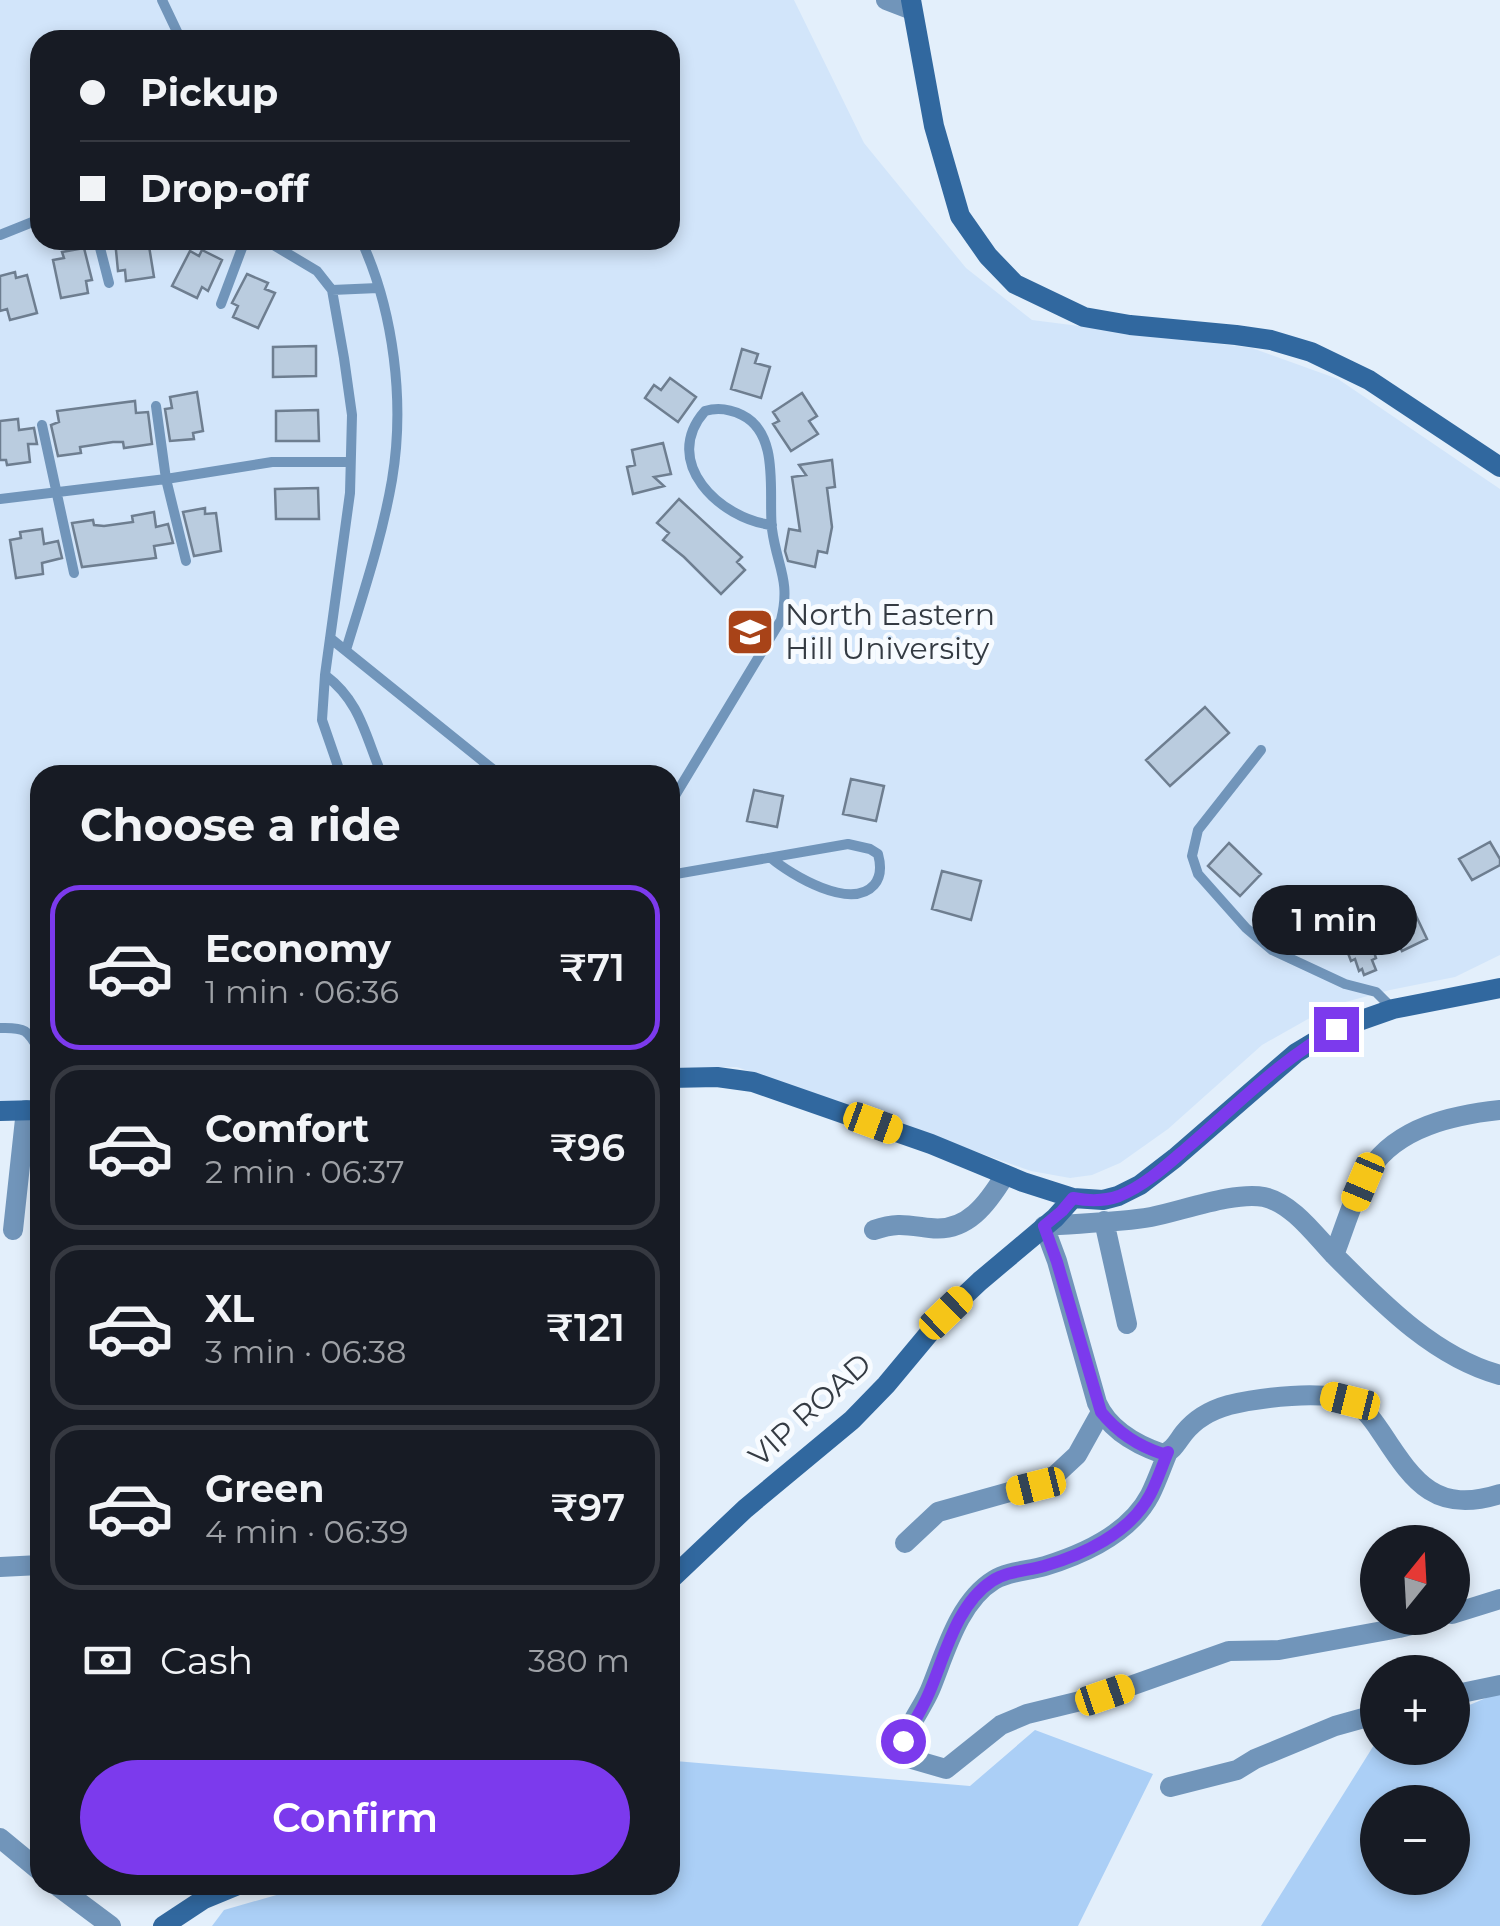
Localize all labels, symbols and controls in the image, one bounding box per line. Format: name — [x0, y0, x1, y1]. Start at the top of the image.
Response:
text: Pickup — [140, 69, 278, 116]
text: Drop-off — [140, 165, 309, 212]
place label: North Eastern Hill University — [785, 596, 995, 667]
school or university icon: North Eastern Hill University — [724, 606, 776, 658]
text: Choose a ride — [80, 797, 401, 852]
callout: 1 min — [1254, 884, 1418, 954]
text: 1 min — [1292, 900, 1377, 939]
icon: car — [85, 923, 175, 1013]
text: Economy — [205, 925, 391, 972]
text: ₹71 — [559, 944, 625, 991]
text: 1 min · 06:36 — [205, 972, 399, 1011]
route end — [1314, 1007, 1359, 1052]
car — [840, 1099, 906, 1147]
icon: car — [85, 1103, 175, 1193]
text: Comfort — [205, 1105, 369, 1152]
text: ₹96 — [550, 1124, 625, 1171]
car — [1337, 1149, 1389, 1215]
text: 2 min · 06:37 — [205, 1152, 405, 1191]
car — [914, 1281, 978, 1345]
icon: car — [85, 1283, 175, 1373]
text: XL — [205, 1285, 254, 1332]
text: ₹121 — [546, 1304, 625, 1351]
text: 3 min · 06:38 — [205, 1332, 406, 1371]
street label: VIP ROAD — [741, 1345, 878, 1474]
car — [1317, 1379, 1383, 1423]
icon: car — [85, 1463, 175, 1553]
car — [1003, 1464, 1069, 1508]
text: Green — [205, 1465, 325, 1512]
text: ₹97 — [551, 1484, 625, 1531]
text: 4 min · 06:39 — [205, 1512, 409, 1551]
north arrow — [1360, 1525, 1470, 1635]
map controls — [1360, 1525, 1470, 1895]
icon: cash — [80, 1633, 135, 1688]
text: Cash — [160, 1637, 253, 1684]
text: 380 m — [528, 1641, 630, 1680]
button: + — [1360, 1655, 1470, 1765]
car — [1072, 1671, 1138, 1719]
route start — [881, 1719, 926, 1764]
button: Confirm — [80, 1760, 630, 1875]
button: − — [1360, 1785, 1470, 1895]

